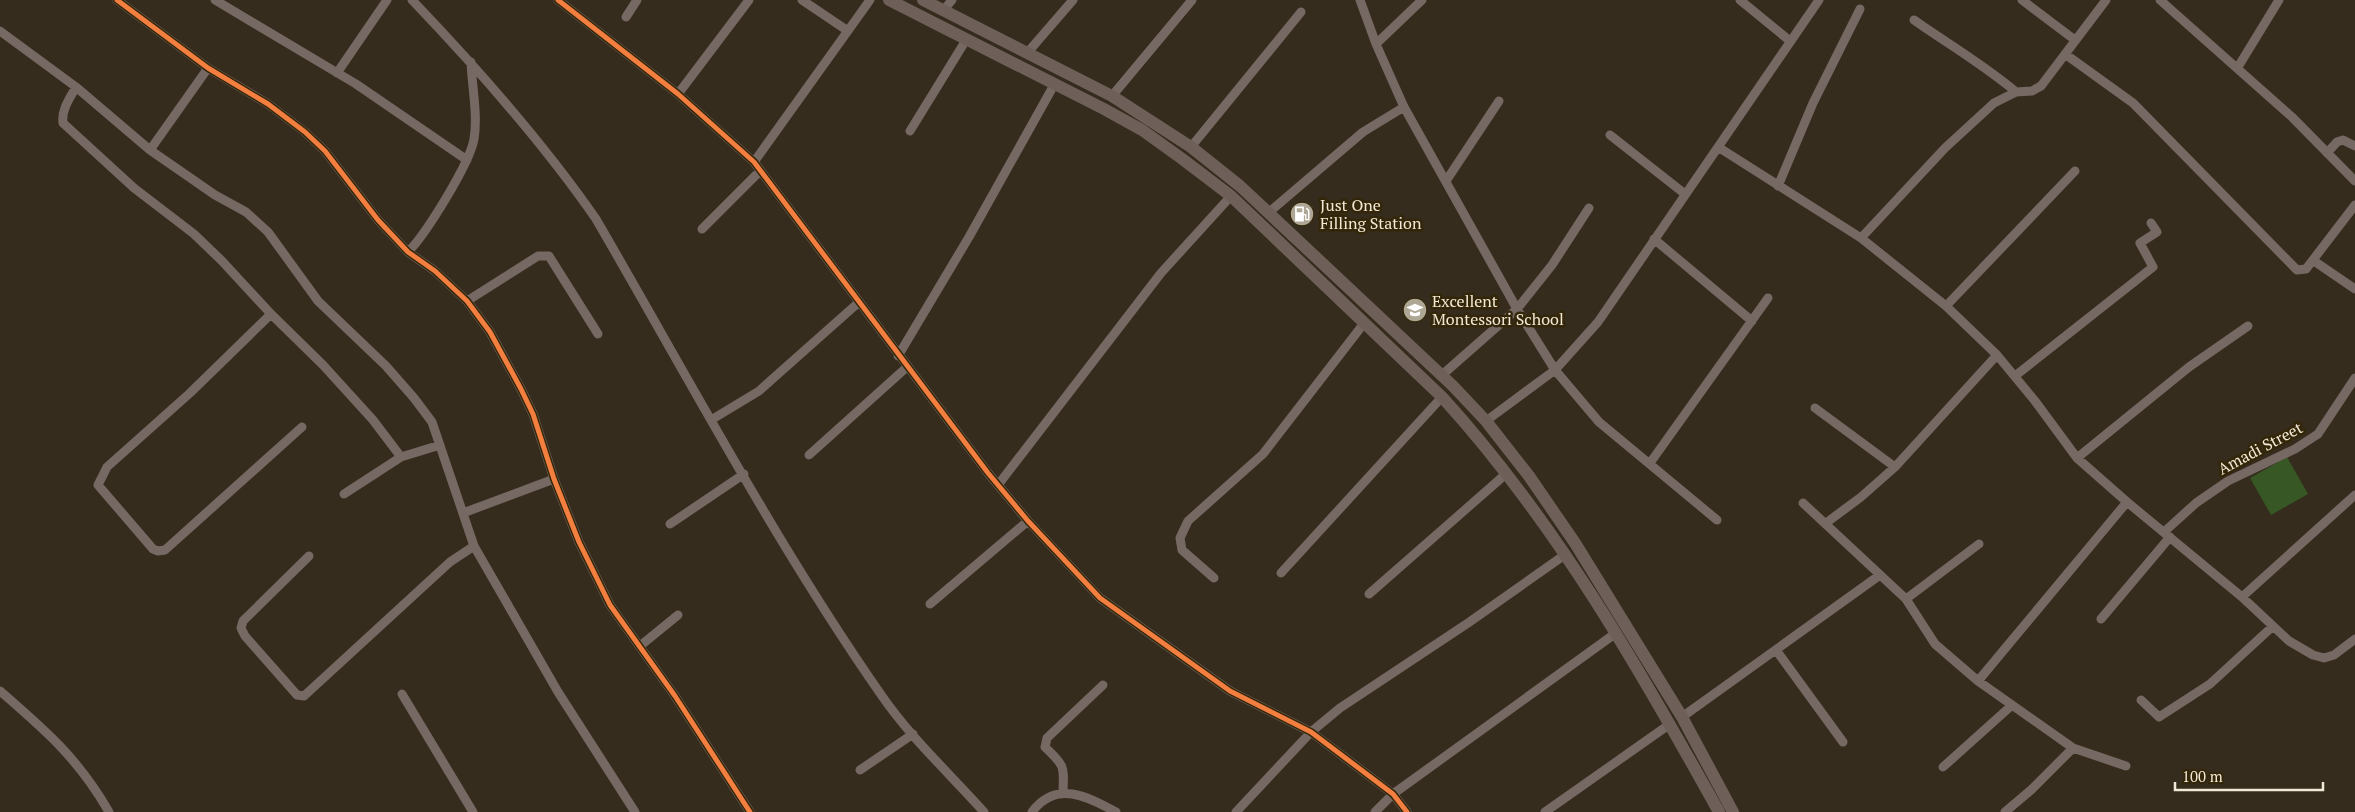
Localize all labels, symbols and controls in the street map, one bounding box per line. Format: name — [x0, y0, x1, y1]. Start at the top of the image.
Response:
place label: Just One Filling Station — [1320, 194, 1422, 234]
fuel station icon: Just One Filling Station — [1289, 201, 1315, 227]
place label: Excellent Montessori School — [1432, 290, 1564, 330]
school or university icon: Excellent Montessori School — [1402, 297, 1428, 323]
street label: Amadi Street — [2214, 416, 2306, 480]
scale bar — [2175, 760, 2322, 792]
text: 100 m — [2182, 766, 2223, 786]

